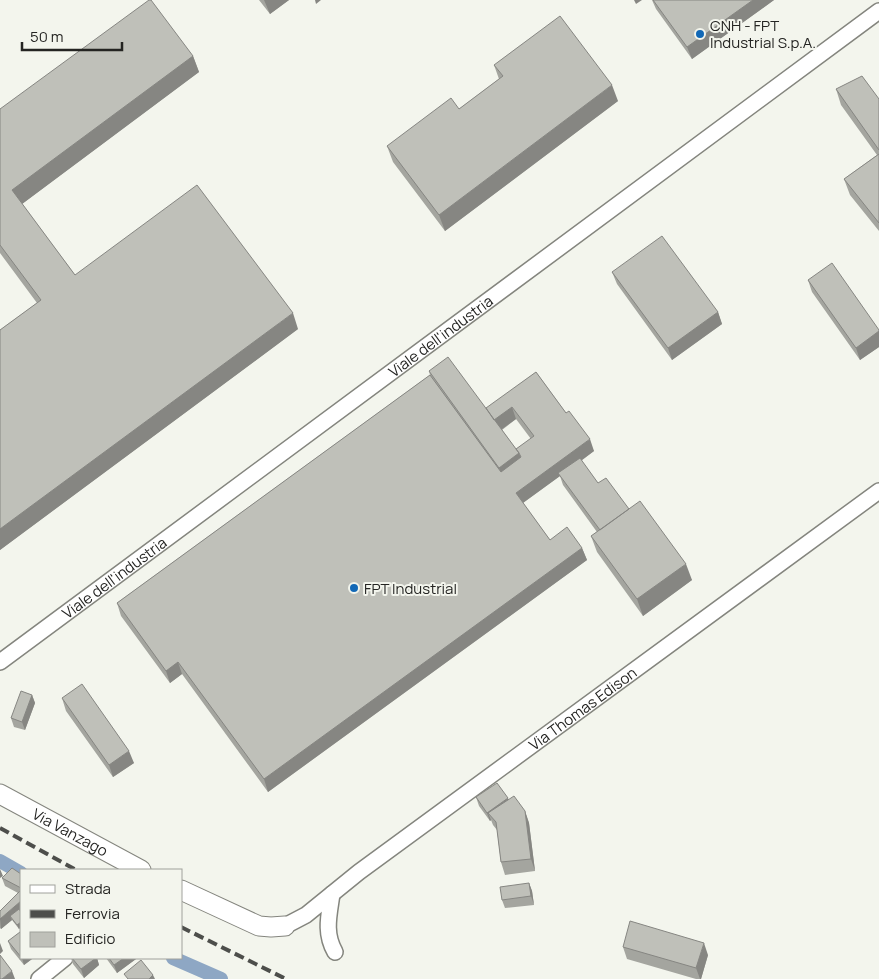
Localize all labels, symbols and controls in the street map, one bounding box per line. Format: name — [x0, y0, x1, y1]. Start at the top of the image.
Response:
place label: CNH - FPT Industrial S.p.A. — [710, 15, 816, 53]
scale bar — [22, 20, 122, 52]
text: 50 m — [30, 26, 64, 47]
marker: CNH - FPT Industrial S.p.A. — [694, 28, 706, 40]
street label: Viale dell'industria — [384, 290, 497, 382]
street label: Viale dell'industria — [58, 532, 171, 623]
place label: FPT Industrial — [364, 578, 457, 599]
marker: FPT Industrial — [348, 582, 360, 594]
street label: Via Thomas Edison — [524, 662, 641, 755]
street label: Via Vanzago — [29, 803, 112, 861]
legend — [20, 869, 182, 959]
text: Strada — [65, 878, 111, 899]
text: Ferrovia — [65, 903, 120, 924]
text: Edificio — [65, 928, 116, 949]

